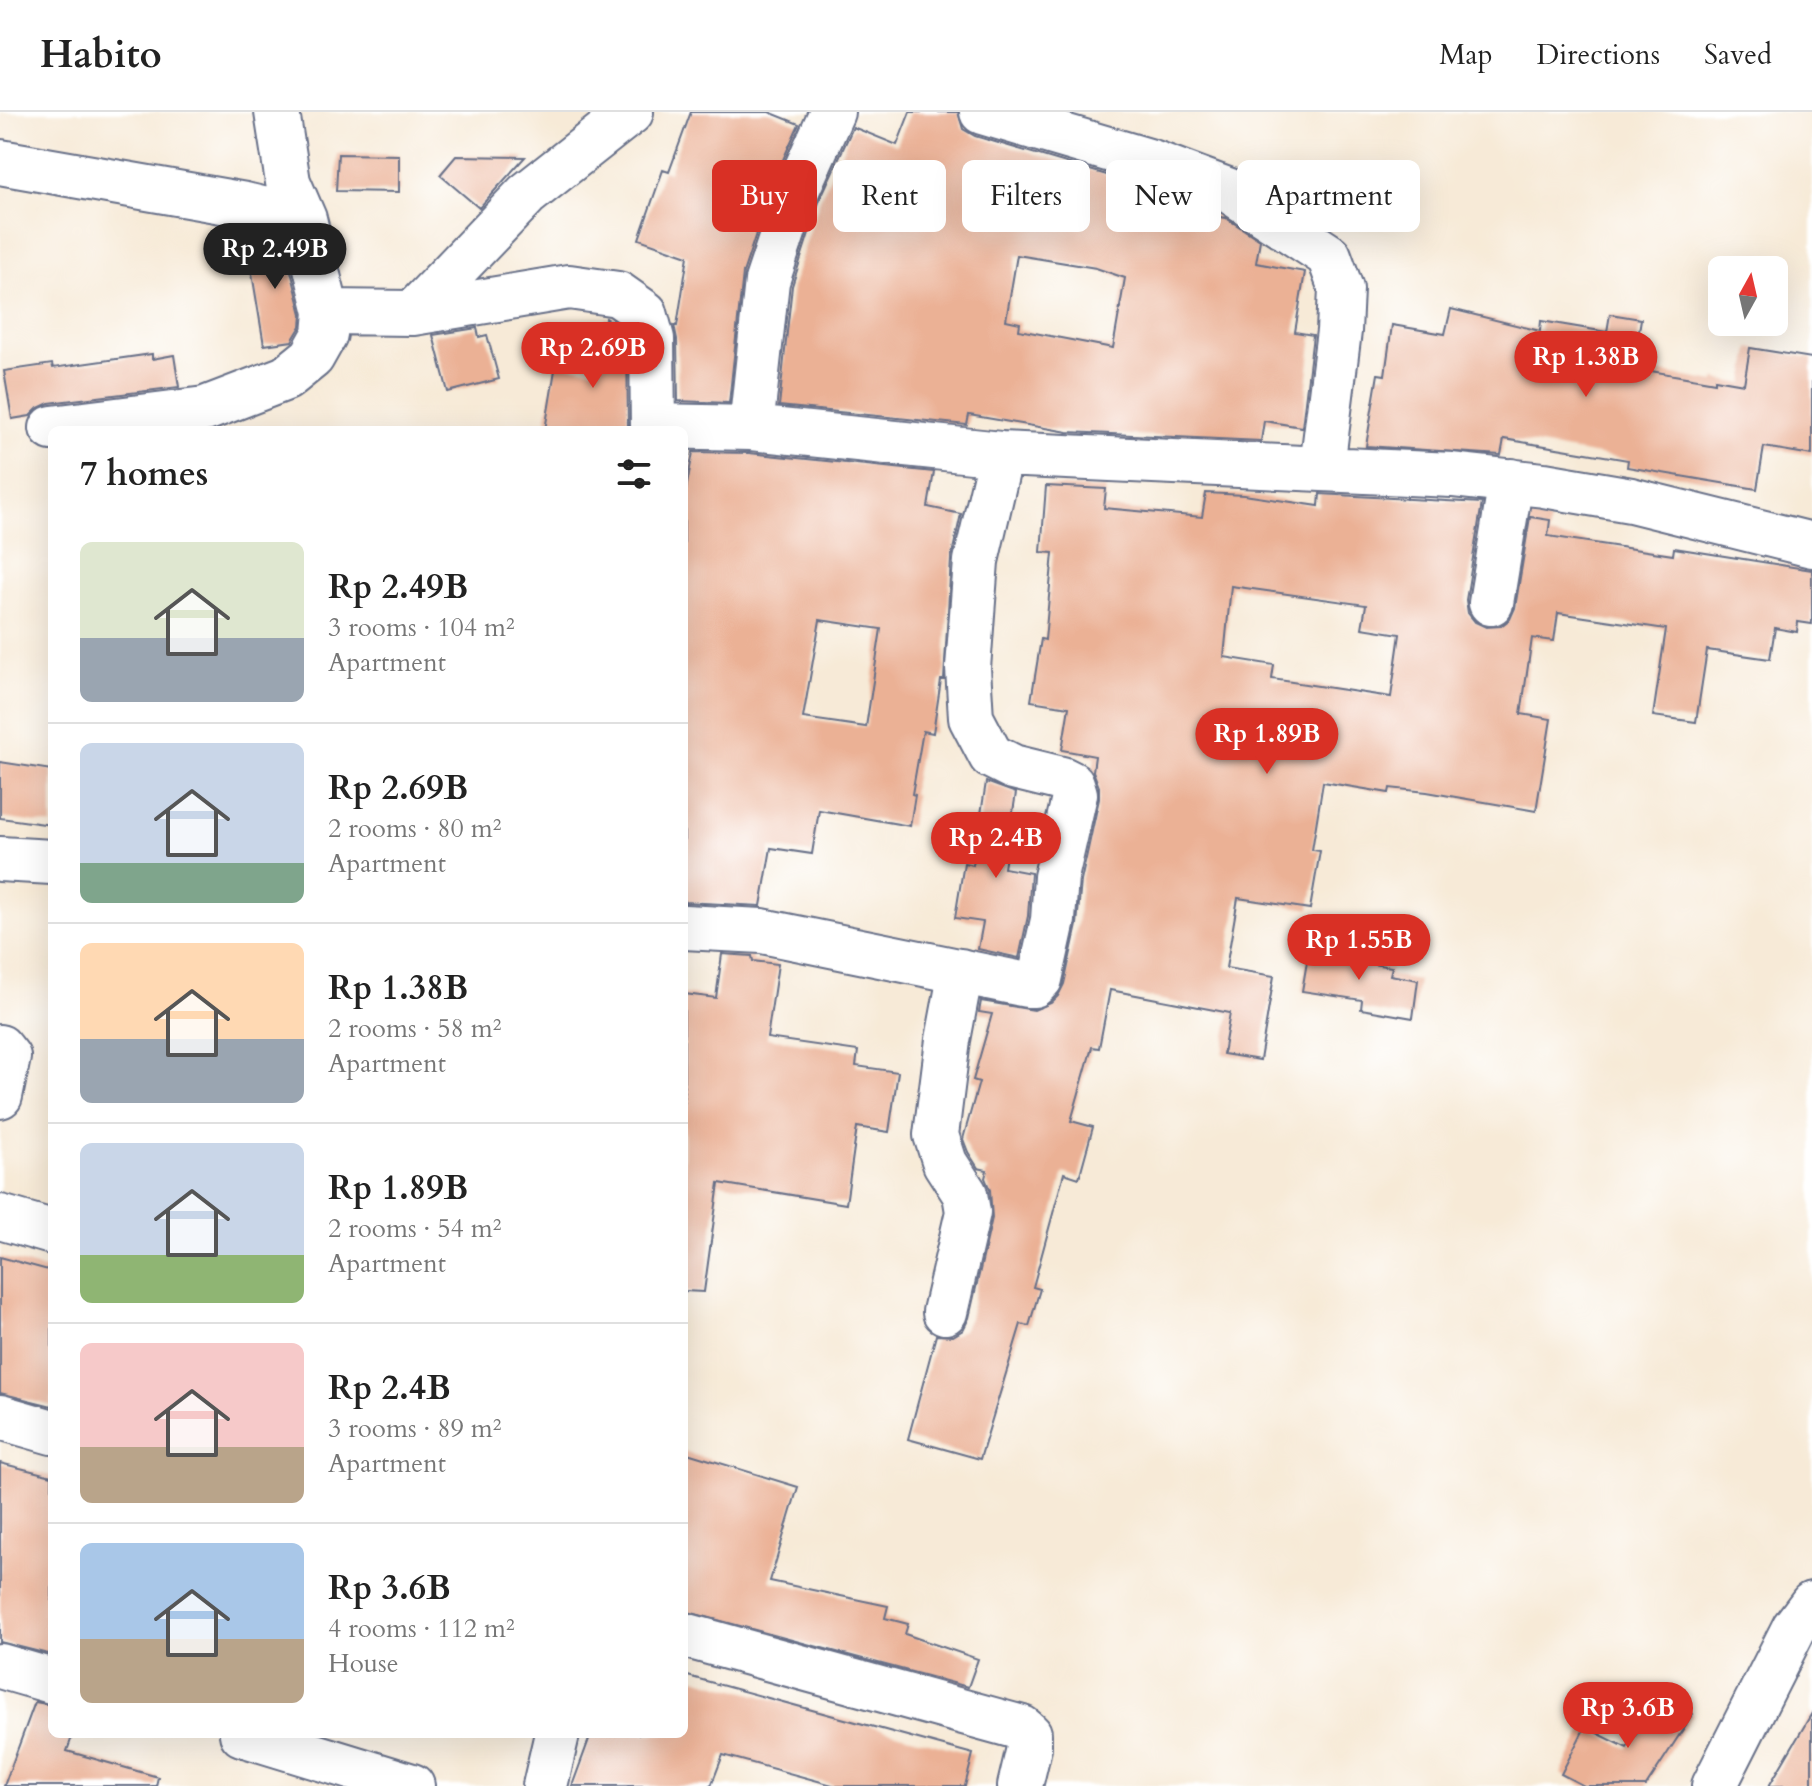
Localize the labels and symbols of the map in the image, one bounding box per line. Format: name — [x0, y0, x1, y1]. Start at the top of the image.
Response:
pin: Rp 2.49B — [192, 223, 358, 291]
north arrow — [1708, 256, 1788, 336]
pin: Rp 2.69B — [510, 322, 676, 390]
pin: Rp 1.38B — [1503, 331, 1669, 399]
pin: Rp 1.89B — [1184, 708, 1350, 776]
pin: Rp 2.4B — [922, 812, 1070, 880]
pin: Rp 1.55B — [1276, 914, 1442, 982]
pin: Rp 3.6B — [1554, 1682, 1702, 1750]

